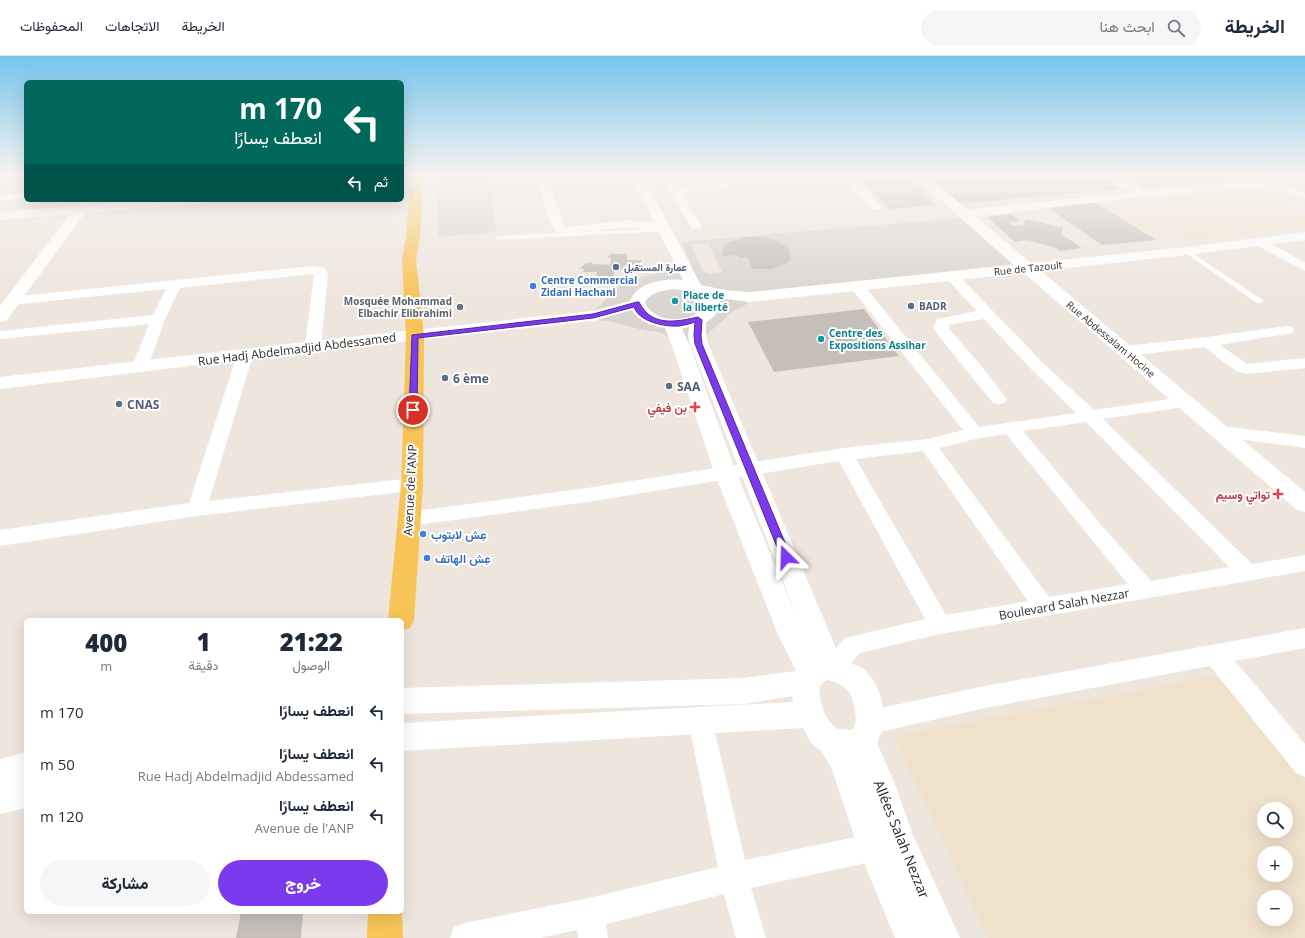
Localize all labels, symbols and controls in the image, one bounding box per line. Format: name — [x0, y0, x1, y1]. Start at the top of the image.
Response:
search box — [921, 10, 1201, 46]
text: الخريطة — [1225, 13, 1285, 39]
text: المحفوظات — [20, 16, 83, 35]
text: الاتجاهات — [105, 16, 159, 35]
text: الخريطة — [181, 16, 225, 35]
text: ابحث هنا — [1099, 16, 1155, 36]
icon: search — [1165, 17, 1187, 39]
text: 170 m — [239, 89, 322, 127]
icon: left — [336, 96, 388, 148]
text: انعطف يسارًا — [234, 125, 322, 149]
text: ثم — [374, 171, 388, 191]
icon: left — [344, 172, 366, 194]
street label: Rue de Tazoult — [993, 257, 1063, 279]
place label: عمارة المستقبل — [624, 260, 687, 274]
marker: عمارة المستقبل — [611, 262, 621, 272]
place label: Centre Commercial Zidani Hachani — [541, 273, 637, 299]
marker: Centre Commercial Zidani Hachani — [528, 281, 538, 291]
place label: Place de la liberté — [683, 288, 728, 314]
place label: Mosquée Mohammad Elbachir Elibrahimi — [344, 294, 452, 320]
marker: Place de la liberté — [670, 296, 680, 306]
street label: Rue Abdessalam Hocine — [1064, 298, 1159, 381]
place label: BADR — [919, 299, 947, 313]
marker: BADR — [906, 301, 916, 311]
marker: Mosquée Mohammad Elbachir Elibrahimi — [455, 302, 465, 312]
place label: Centre des Expositions Assihar — [829, 326, 926, 352]
street label: Rue Hadj Abdelmadjid Abdessamed — [197, 328, 397, 370]
marker: Centre des Expositions Assihar — [816, 334, 826, 344]
place label: 6 ème — [453, 370, 489, 387]
marker: 6 ème — [440, 373, 450, 383]
place label: SAA — [677, 378, 701, 395]
marker: SAA — [664, 381, 674, 391]
pin — [396, 393, 430, 427]
place label: CNAS — [127, 396, 160, 413]
marker: CNAS — [114, 399, 124, 409]
icon: arrive — [402, 399, 424, 421]
place label: بن فيفي — [648, 399, 687, 418]
marker: بن فيفي — [690, 402, 700, 412]
street label: Avenue de l'ANP — [399, 444, 421, 536]
place label: تواتي وسيم — [1216, 486, 1270, 505]
marker: تواتي وسيم — [1273, 489, 1283, 499]
place label: عِش لابتوب — [431, 526, 487, 543]
marker: عِش لابتوب — [418, 529, 428, 539]
position arrow — [765, 536, 807, 578]
place label: عِش الهاتف — [435, 550, 491, 567]
marker: عِش الهاتف — [422, 553, 432, 563]
street label: Boulevard Salah Nezzar — [997, 584, 1131, 624]
text: 1 — [196, 625, 211, 658]
text: 21:22 — [280, 625, 343, 658]
text: 400 — [85, 626, 127, 659]
text: دقيقة — [188, 656, 219, 674]
text: الوصول — [293, 656, 330, 674]
text: m — [100, 657, 112, 675]
text: انعطف يسارًا — [279, 700, 354, 720]
icon: left — [366, 701, 388, 723]
text: 170 m — [40, 702, 84, 722]
text: انعطف يسارًا — [279, 743, 354, 763]
icon: left — [366, 753, 388, 775]
text: 50 m — [40, 754, 75, 774]
text: Rue Hadj Abdelmadjid Abdessamed — [138, 767, 354, 785]
street label: Allées Salah Nezzar — [870, 777, 935, 901]
text: انعطف يسارًا — [279, 795, 354, 815]
map controls — [1257, 802, 1293, 926]
button: search — [1257, 802, 1293, 838]
icon: left — [366, 805, 388, 827]
text: 120 m — [40, 806, 84, 826]
text: Avenue de l'ANP — [255, 819, 354, 837]
button: + — [1257, 846, 1293, 882]
button: مشاركة — [40, 860, 210, 906]
button: خروج — [218, 860, 388, 906]
button: − — [1257, 890, 1293, 926]

